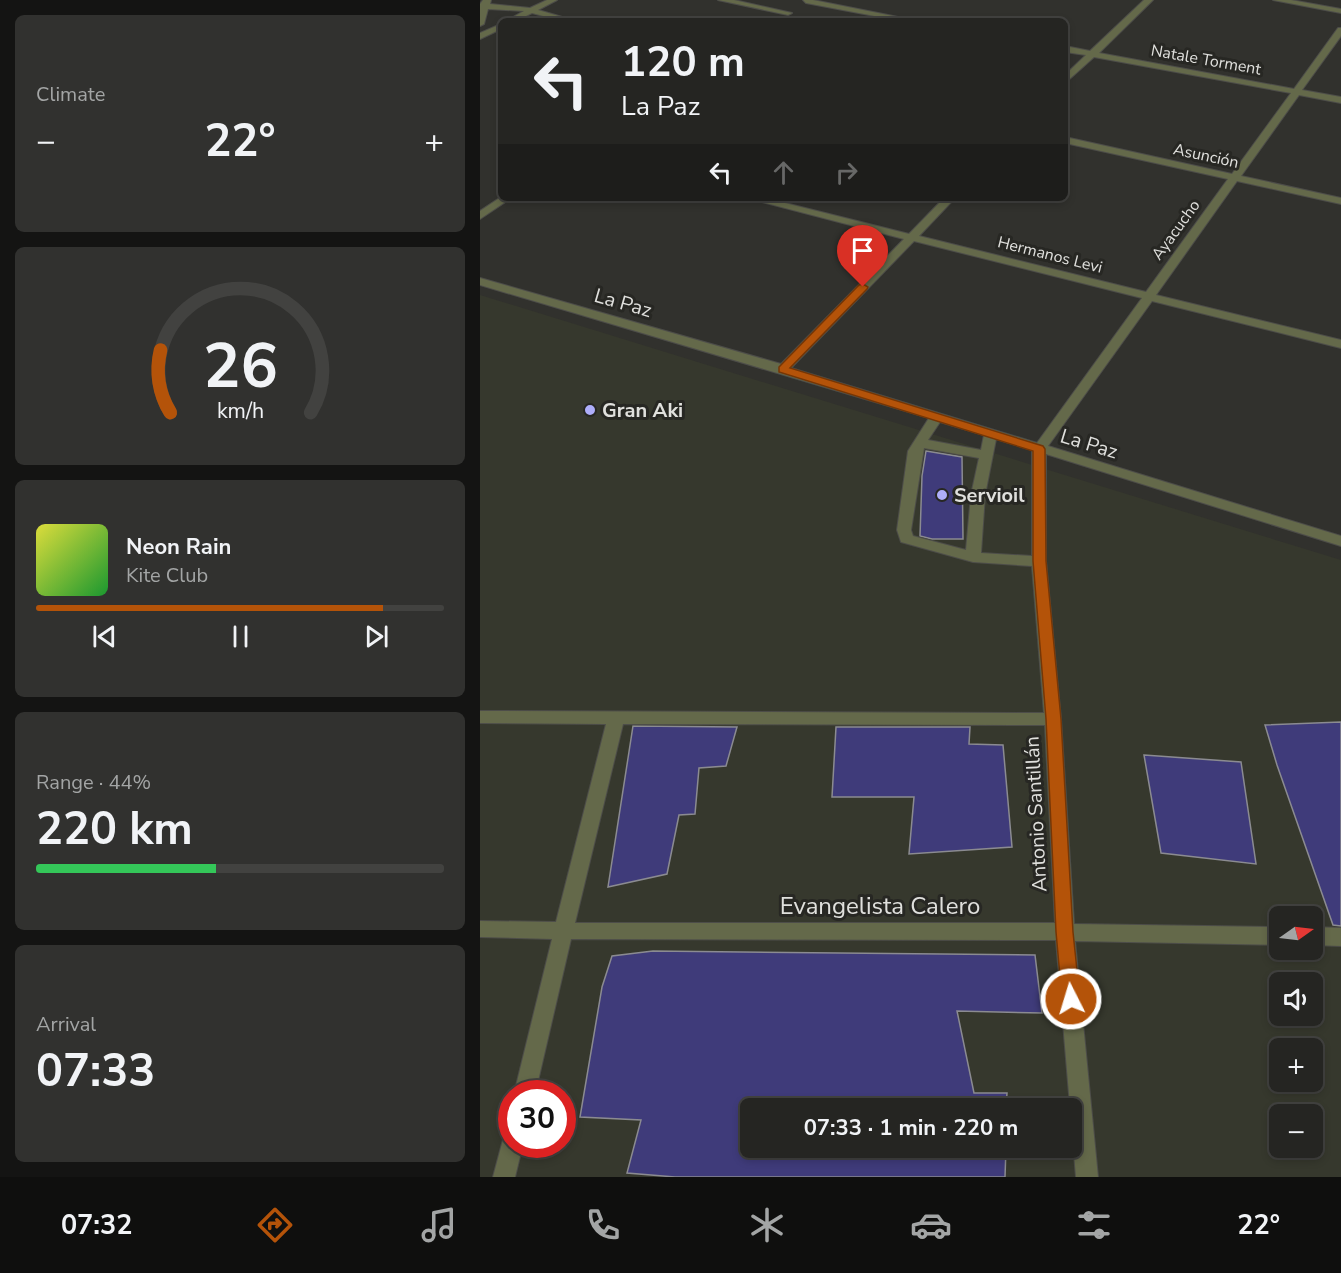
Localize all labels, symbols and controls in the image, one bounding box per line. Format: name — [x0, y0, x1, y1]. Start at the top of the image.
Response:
text: 120 m — [621, 34, 745, 91]
street label: Natale Torment — [1149, 39, 1263, 81]
icon: left — [522, 42, 600, 120]
text: Climate — [36, 81, 105, 108]
text: La Paz — [621, 88, 700, 125]
text: 22° — [204, 111, 276, 172]
text: − — [36, 119, 56, 164]
text: + — [424, 119, 444, 164]
street label: Asunción — [1171, 138, 1241, 174]
icon: left — [704, 156, 737, 189]
icon: ahead — [767, 156, 800, 189]
icon: right — [830, 156, 863, 189]
street label: Ayacucho — [1147, 195, 1205, 265]
pin — [837, 225, 888, 287]
street label: Hermanos Levi — [995, 231, 1105, 279]
icon: arrive — [846, 234, 879, 267]
street label: La Paz — [591, 282, 655, 324]
text: 26 — [203, 324, 277, 409]
text: km/h — [216, 397, 264, 427]
place label: Gran Aki — [602, 397, 683, 424]
marker: Gran Aki — [583, 403, 597, 417]
street label: La Paz — [1057, 423, 1121, 465]
place label: Servioil — [954, 482, 1025, 509]
marker: Servioil — [935, 488, 949, 502]
text: Neon Rain — [126, 532, 231, 562]
text: Kite Club — [126, 562, 208, 589]
icon: previous — [88, 620, 121, 653]
icon: pause — [224, 620, 257, 653]
icon: next — [360, 620, 393, 653]
street label: Antonio Santillán — [1018, 735, 1054, 893]
text: Range · 44% — [36, 769, 151, 796]
text: 220 km — [36, 799, 193, 860]
street label: Evangelista Calero — [780, 890, 980, 922]
north arrow — [1269, 906, 1323, 960]
map controls — [1269, 906, 1323, 1158]
position arrow — [1039, 967, 1103, 1031]
button: sound — [1269, 972, 1323, 1026]
text: Arrival — [36, 1011, 96, 1038]
button: + — [1269, 1038, 1323, 1092]
text: 07:33 — [36, 1041, 155, 1102]
speed limit sign: 30 — [498, 1080, 576, 1158]
button: − — [1269, 1104, 1323, 1158]
text: 07:33 · 1 min · 220 m — [804, 1113, 1018, 1143]
icon: directions — [254, 1204, 296, 1246]
icon: music — [418, 1204, 460, 1246]
icon: phone — [582, 1204, 624, 1246]
icon: climate — [746, 1204, 788, 1246]
icon: car — [910, 1204, 952, 1246]
icon: filters — [1073, 1204, 1115, 1246]
text: 07:32 — [61, 1207, 132, 1244]
text: 22° — [1237, 1207, 1280, 1244]

